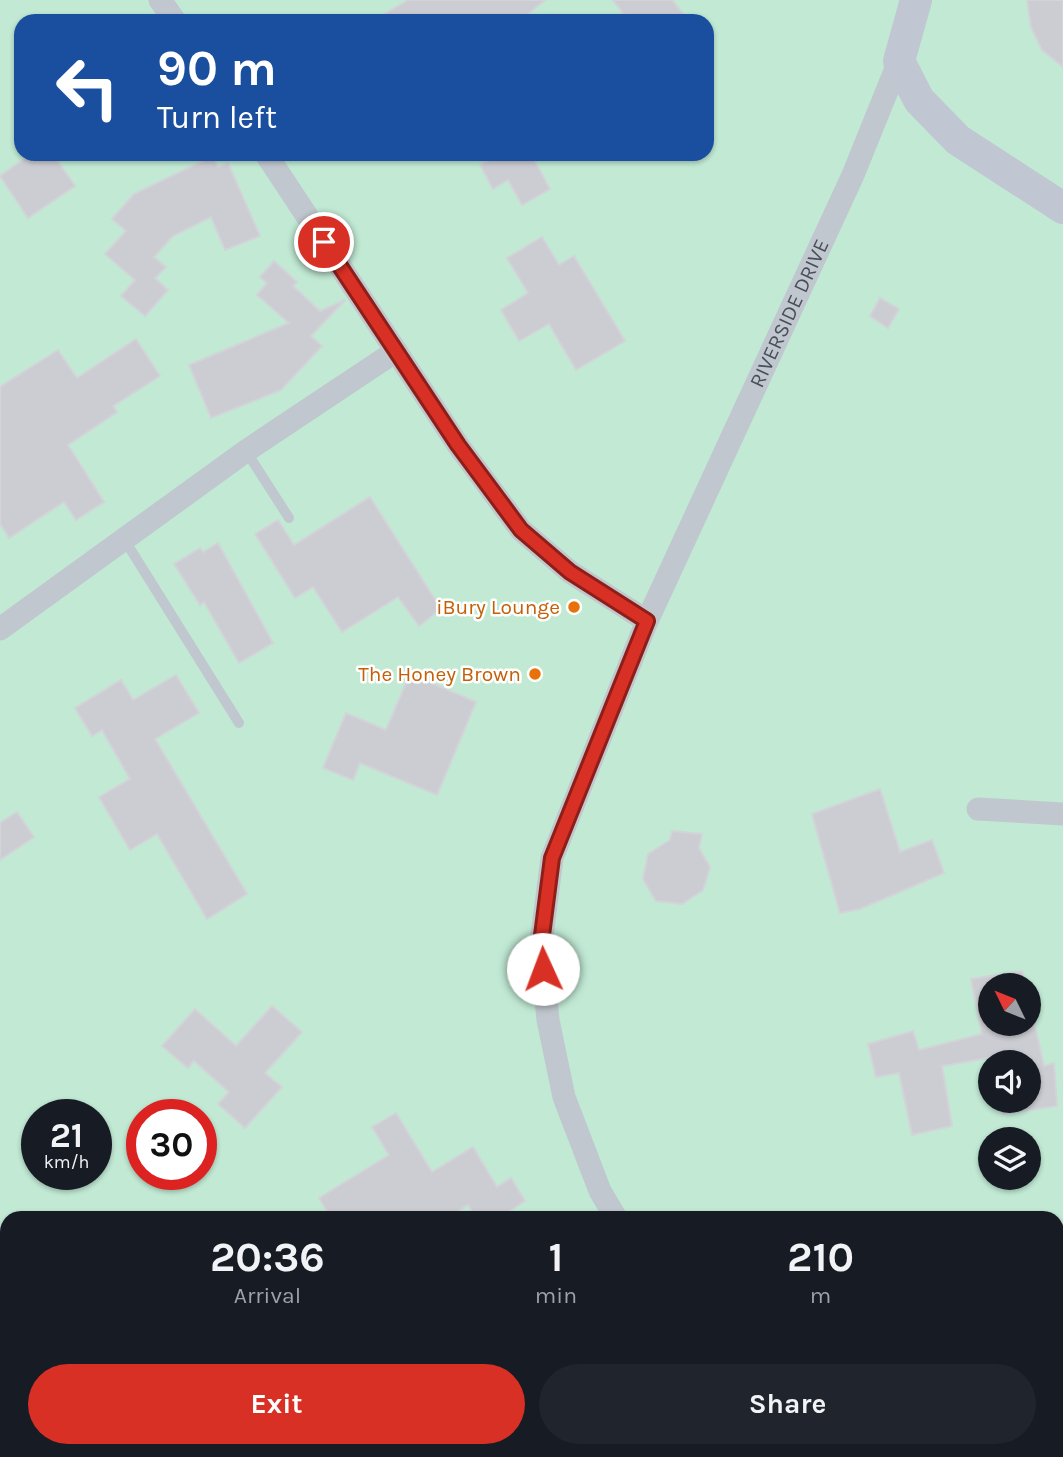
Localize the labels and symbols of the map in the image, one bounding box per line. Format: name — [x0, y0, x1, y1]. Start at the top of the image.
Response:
pin — [294, 212, 354, 272]
street label: RIVERSIDE DRIVE — [745, 235, 834, 391]
place label: iBury Lounge — [436, 595, 560, 619]
marker: iBury Lounge — [566, 599, 582, 615]
place label: The Honey Brown — [358, 662, 521, 686]
marker: The Honey Brown — [527, 666, 543, 682]
position arrow — [506, 932, 580, 1006]
north arrow — [978, 973, 1041, 1036]
speed limit sign: 30 — [126, 1099, 217, 1190]

